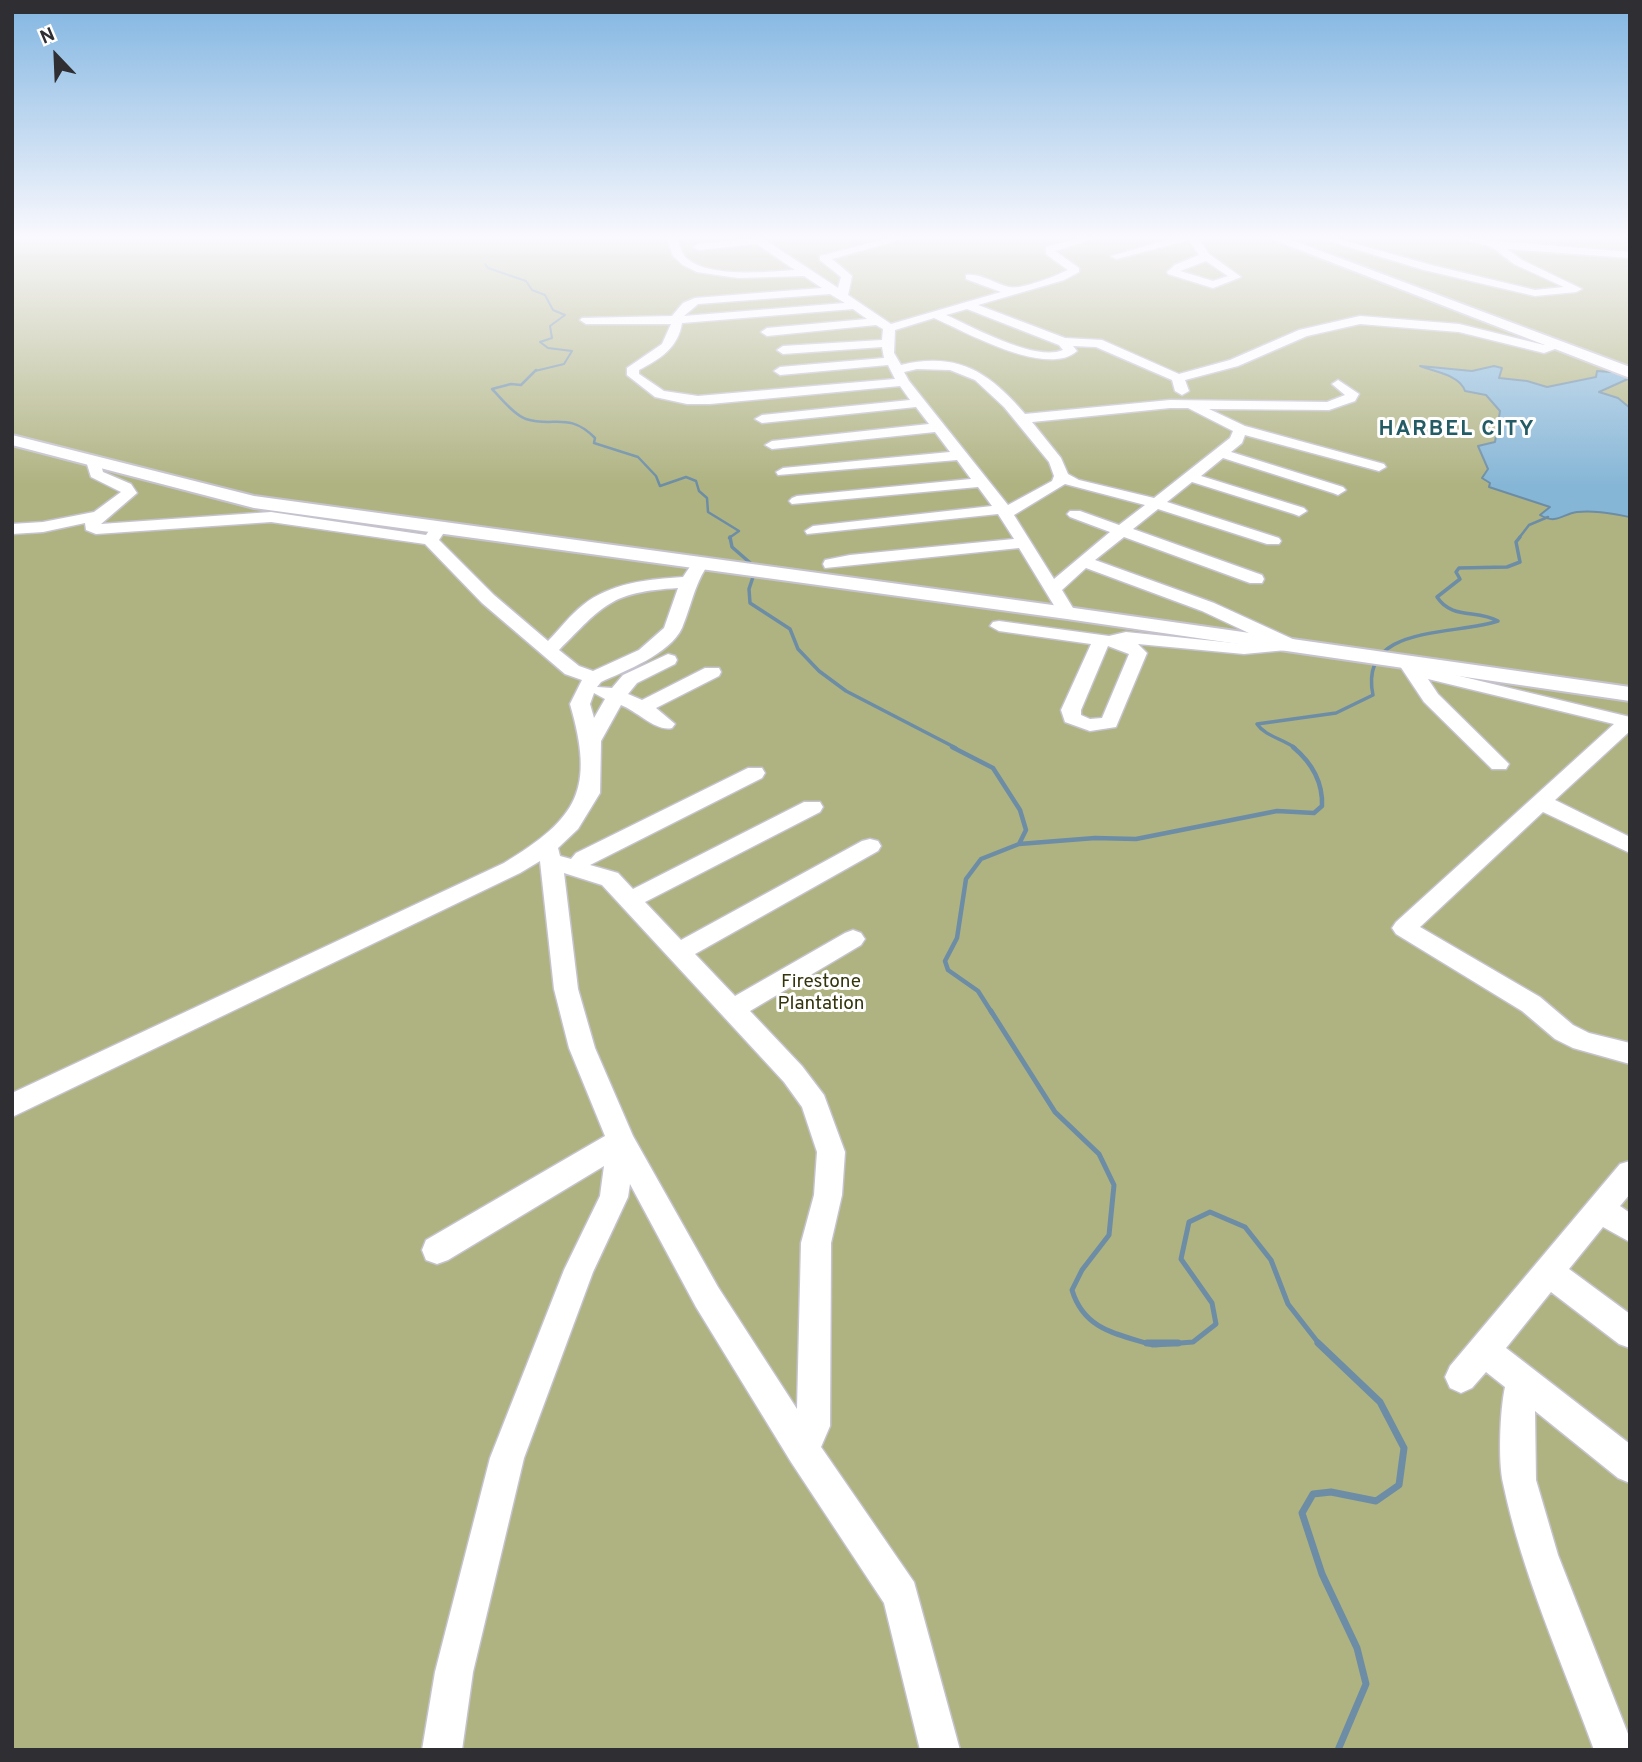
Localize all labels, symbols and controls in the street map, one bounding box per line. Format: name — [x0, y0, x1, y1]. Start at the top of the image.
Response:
north arrow — [21, 21, 91, 91]
text: N — [37, 23, 59, 50]
district label: HARBEL CITY — [1380, 418, 1534, 444]
park label: Firestone Plantation — [777, 972, 865, 1016]

